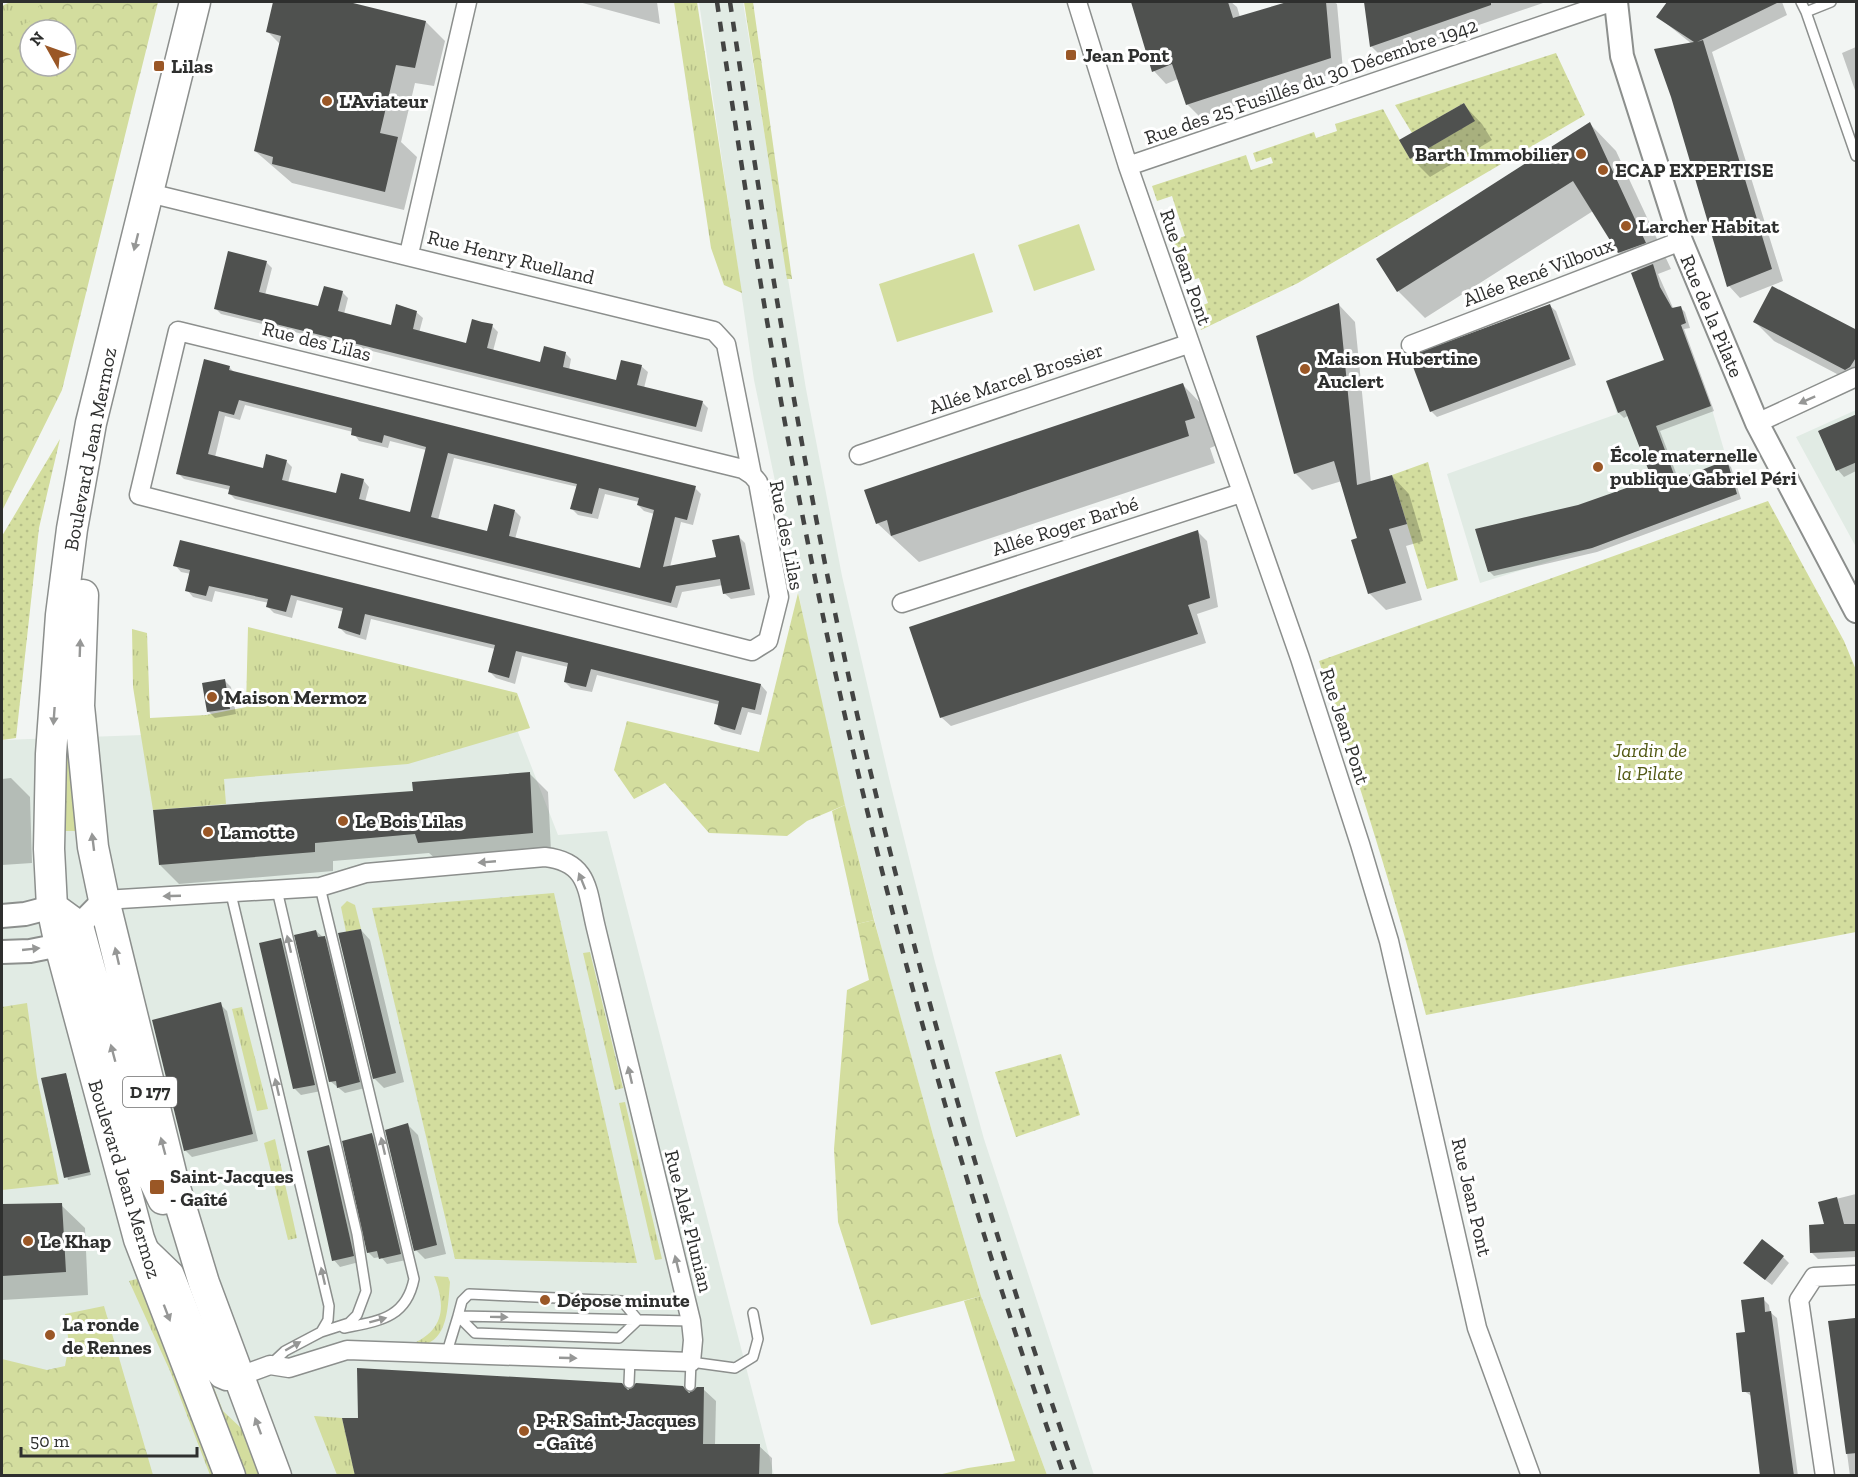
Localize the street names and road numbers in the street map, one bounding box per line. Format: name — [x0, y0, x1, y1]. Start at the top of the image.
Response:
street label: Rue des 25 Fusillés du 30 Décembre 1942 — [1141, 13, 1481, 149]
street label: Rue Jean Pont — [1155, 206, 1217, 329]
street label: Rue Henry Ruelland — [425, 225, 597, 289]
street label: Allée René Vilboux — [1459, 232, 1617, 312]
street label: Rue de la Pilate — [1675, 251, 1749, 381]
street label: Rue des Lilas — [260, 316, 374, 366]
street label: Allée Marcel Brossier — [926, 337, 1106, 419]
street label: Boulevard Jean Mermoz — [58, 345, 122, 553]
street label: Rue des Lilas — [765, 478, 809, 592]
street label: Allée Roger Barbé — [989, 491, 1141, 561]
street label: Rue Jean Pont — [1315, 665, 1375, 788]
street label: Boulevard Jean Mermoz — [83, 1077, 167, 1281]
road number: D 177 — [123, 1077, 177, 1107]
street label: Rue Jean Pont — [1447, 1135, 1497, 1259]
street label: Rue Alek Plunian — [660, 1147, 718, 1295]

